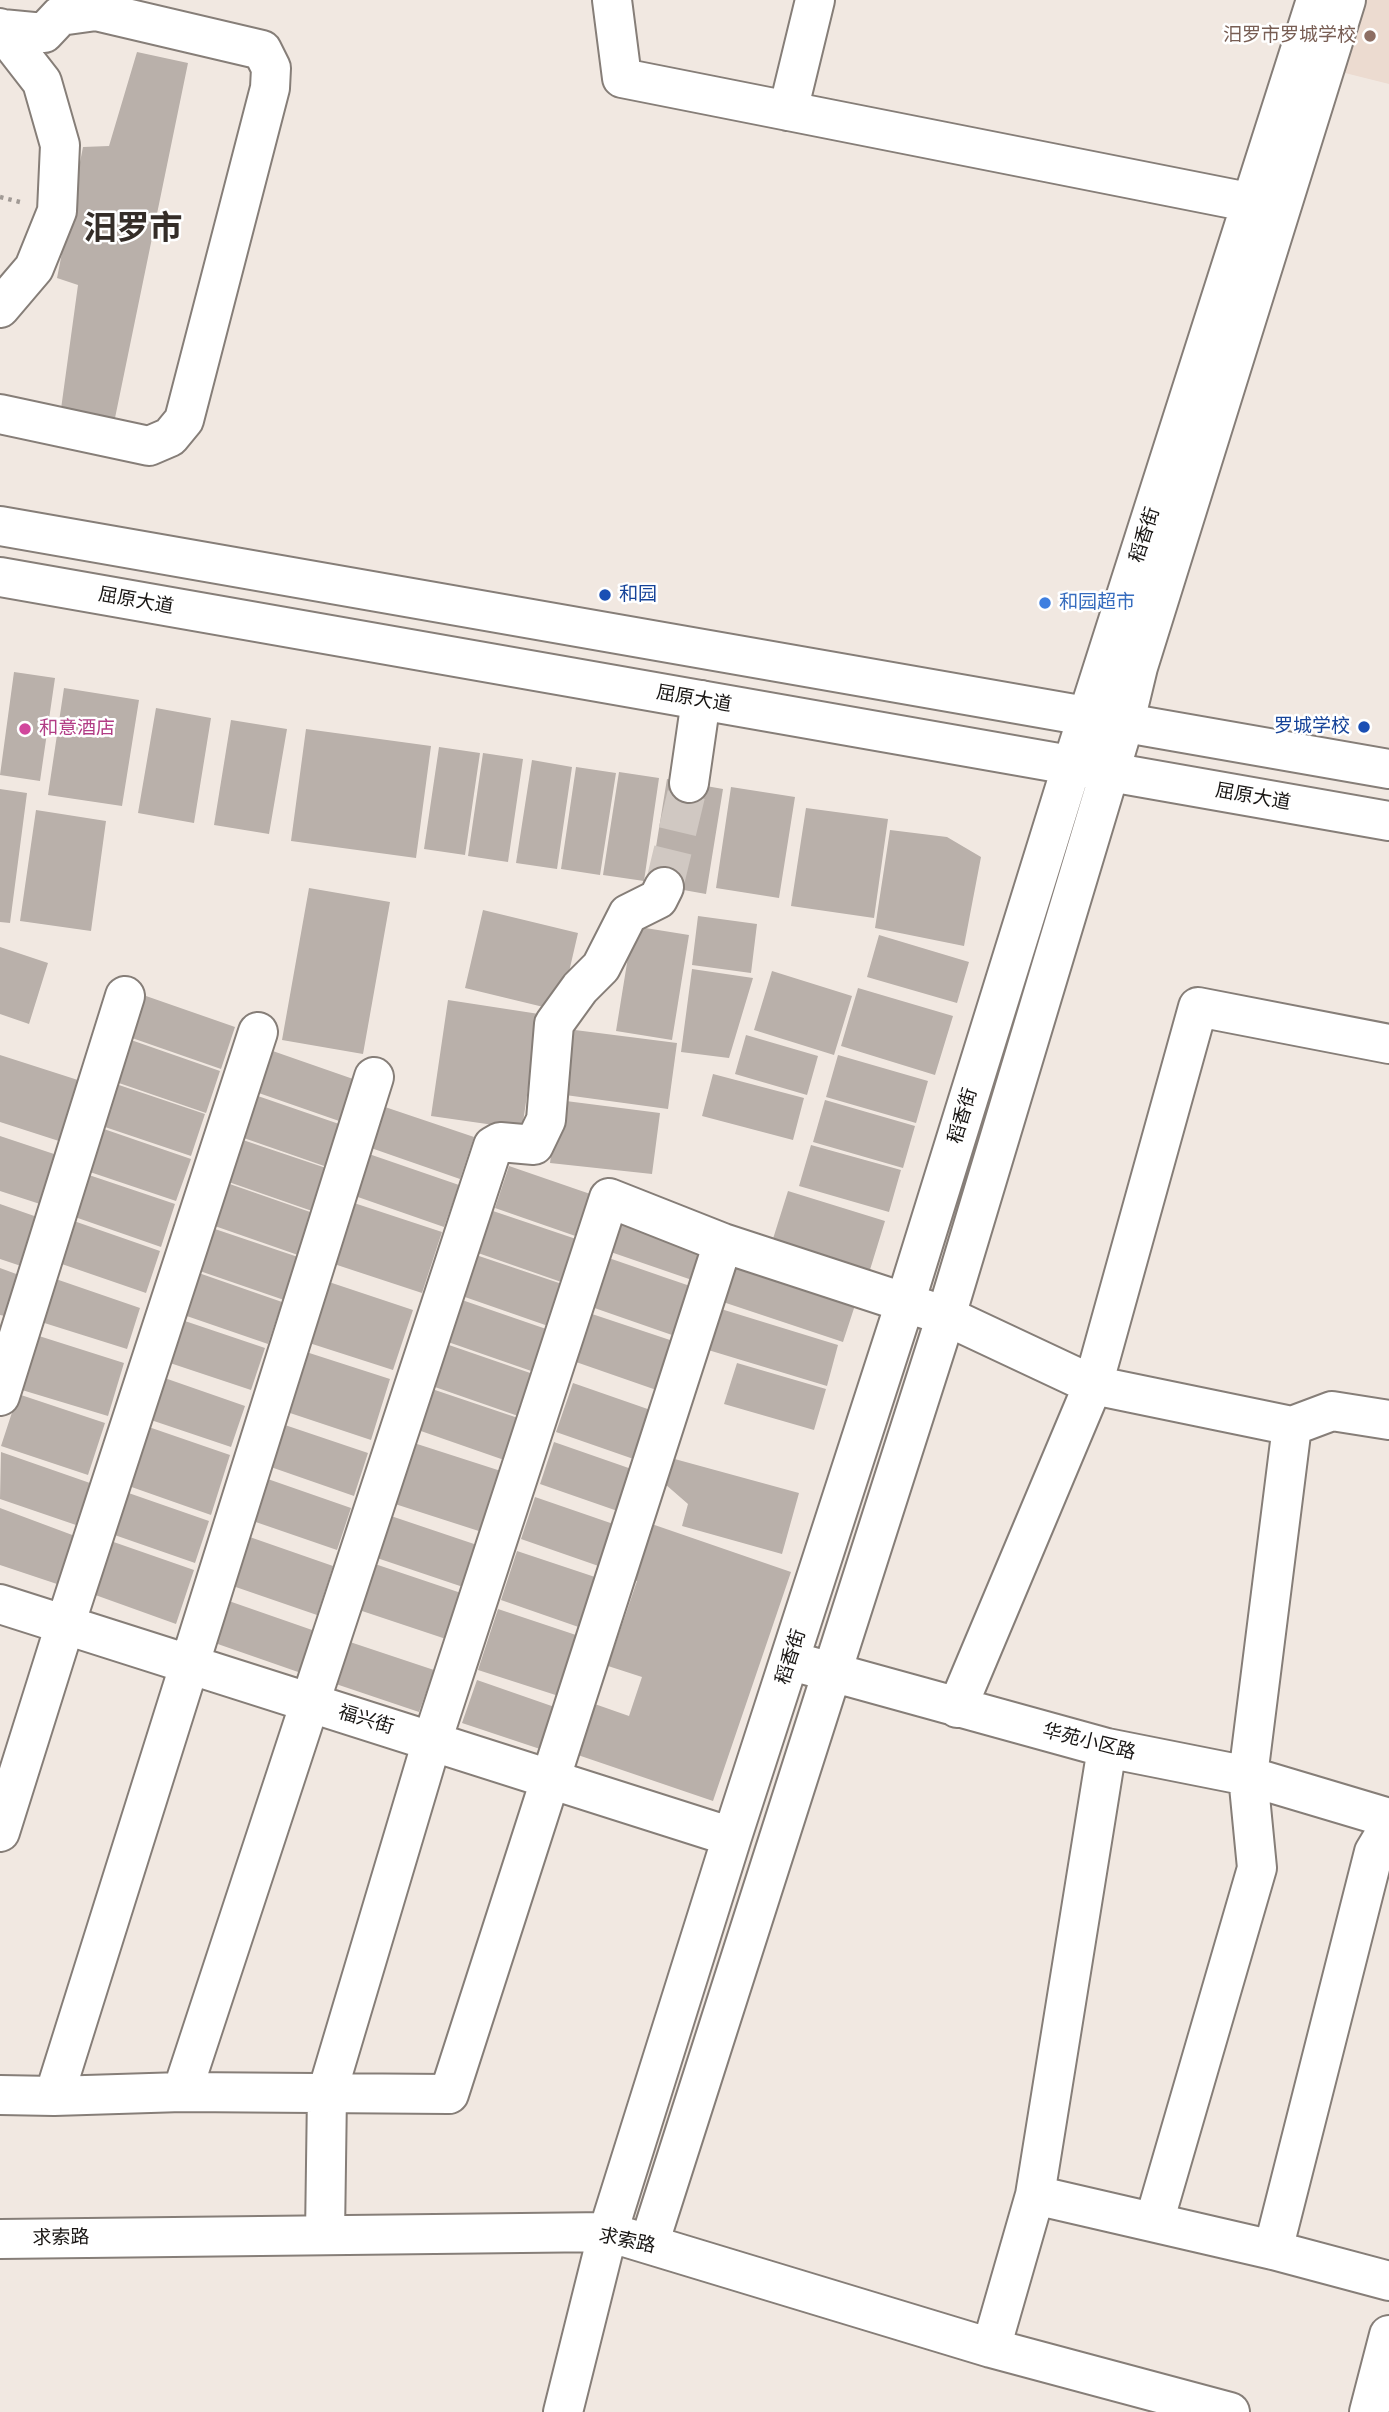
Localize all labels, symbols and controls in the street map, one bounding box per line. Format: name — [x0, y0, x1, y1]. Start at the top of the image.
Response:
place label: 汨罗市罗城学校 — [1223, 25, 1356, 47]
marker: 汨罗市罗城学校 — [1362, 28, 1378, 44]
district label: 汨罗市 — [84, 209, 182, 249]
street label: 稻香街 — [1125, 504, 1165, 566]
street label: 屈原大道 — [97, 583, 175, 619]
place label: 和园 — [619, 584, 657, 606]
marker: 和园 — [597, 587, 613, 603]
place label: 和园超市 — [1059, 592, 1135, 614]
marker: 和园超市 — [1037, 595, 1053, 611]
street label: 屈原大道 — [655, 681, 733, 717]
place label: 罗城学校 — [1274, 716, 1350, 738]
place label: 和意酒店 — [39, 718, 115, 740]
marker: 罗城学校 — [1356, 719, 1372, 735]
marker: 和意酒店 — [17, 721, 33, 737]
street label: 屈原大道 — [1214, 779, 1292, 815]
street label: 稻香街 — [944, 1085, 982, 1147]
street label: 稻香街 — [771, 1626, 811, 1688]
street label: 福兴街 — [335, 1701, 397, 1739]
street label: 华苑小区路 — [1040, 1719, 1138, 1765]
street label: 求索路 — [597, 2224, 657, 2258]
street label: 求索路 — [32, 2226, 90, 2250]

